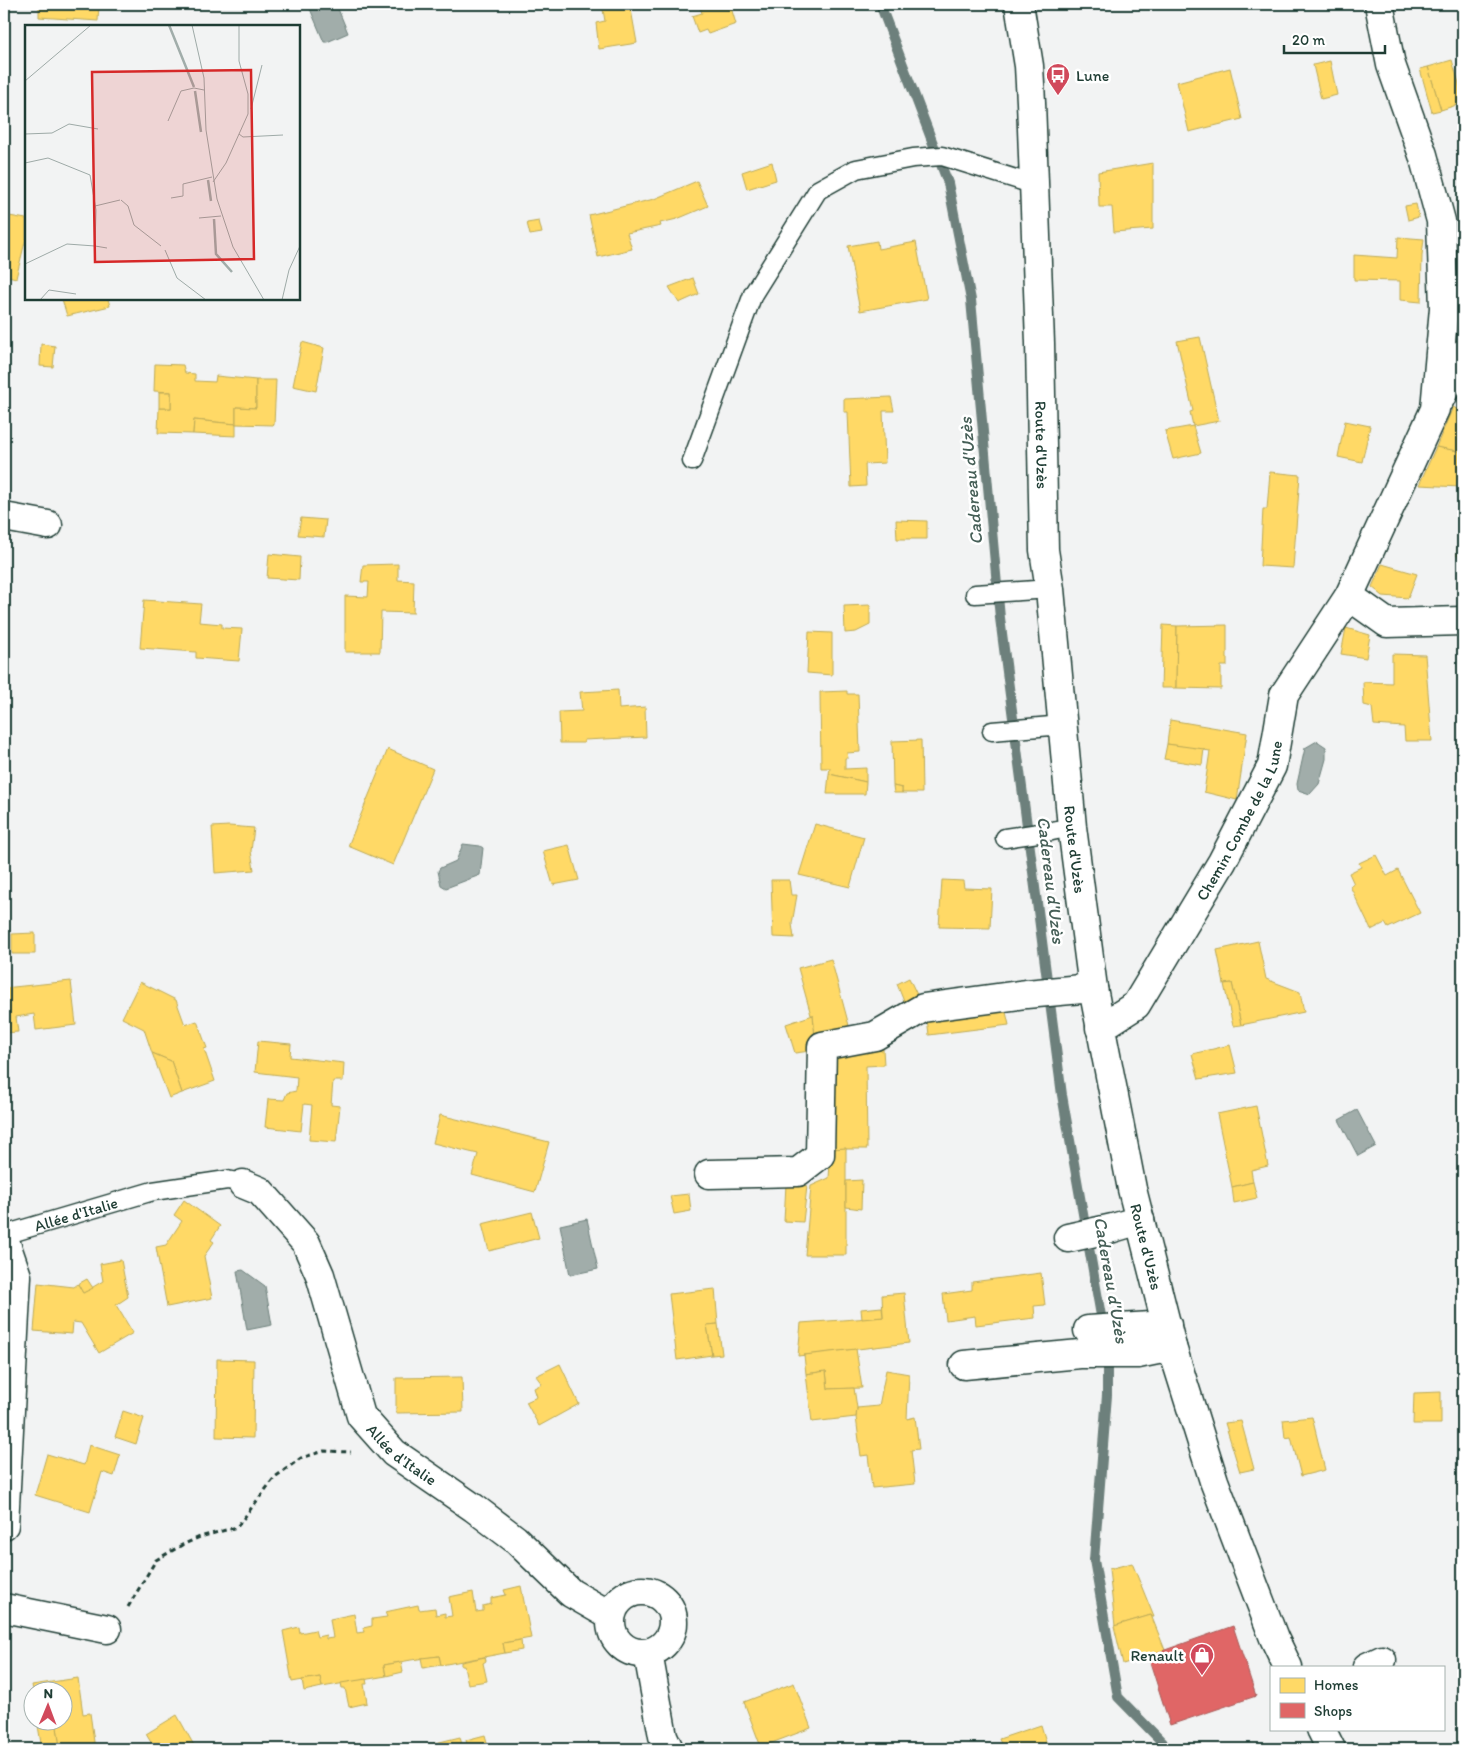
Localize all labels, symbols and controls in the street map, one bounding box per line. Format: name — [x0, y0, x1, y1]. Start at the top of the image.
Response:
scale bar — [1284, 22, 1386, 54]
inset map — [25, 25, 300, 300]
text: 20 m — [1292, 31, 1326, 49]
bus stop icon: Lune — [1045, 62, 1071, 96]
place label: Lune — [1076, 66, 1109, 85]
street label: Route d'Uzès — [1031, 401, 1052, 489]
water label: Cadereau d'Uzès — [954, 415, 988, 546]
street label: Chemin Combe de la Lune — [1192, 739, 1286, 904]
street label: Route d'Uzès — [1060, 805, 1090, 894]
water label: Cadereau d'Uzès — [1032, 815, 1070, 946]
street label: Allée d'Italie — [32, 1193, 120, 1236]
street label: Route d'Uzès — [1126, 1202, 1166, 1292]
water label: Cadereau d'Uzès — [1089, 1215, 1133, 1346]
street label: Allée d'Italie — [362, 1420, 440, 1489]
shop icon: Renault — [1189, 1642, 1215, 1676]
place label: Renault — [1130, 1646, 1184, 1665]
legend — [1270, 1666, 1444, 1730]
text: Homes — [1314, 1676, 1359, 1694]
north arrow — [22, 1680, 72, 1730]
text: N — [43, 1685, 53, 1702]
text: Shops — [1314, 1702, 1353, 1720]

